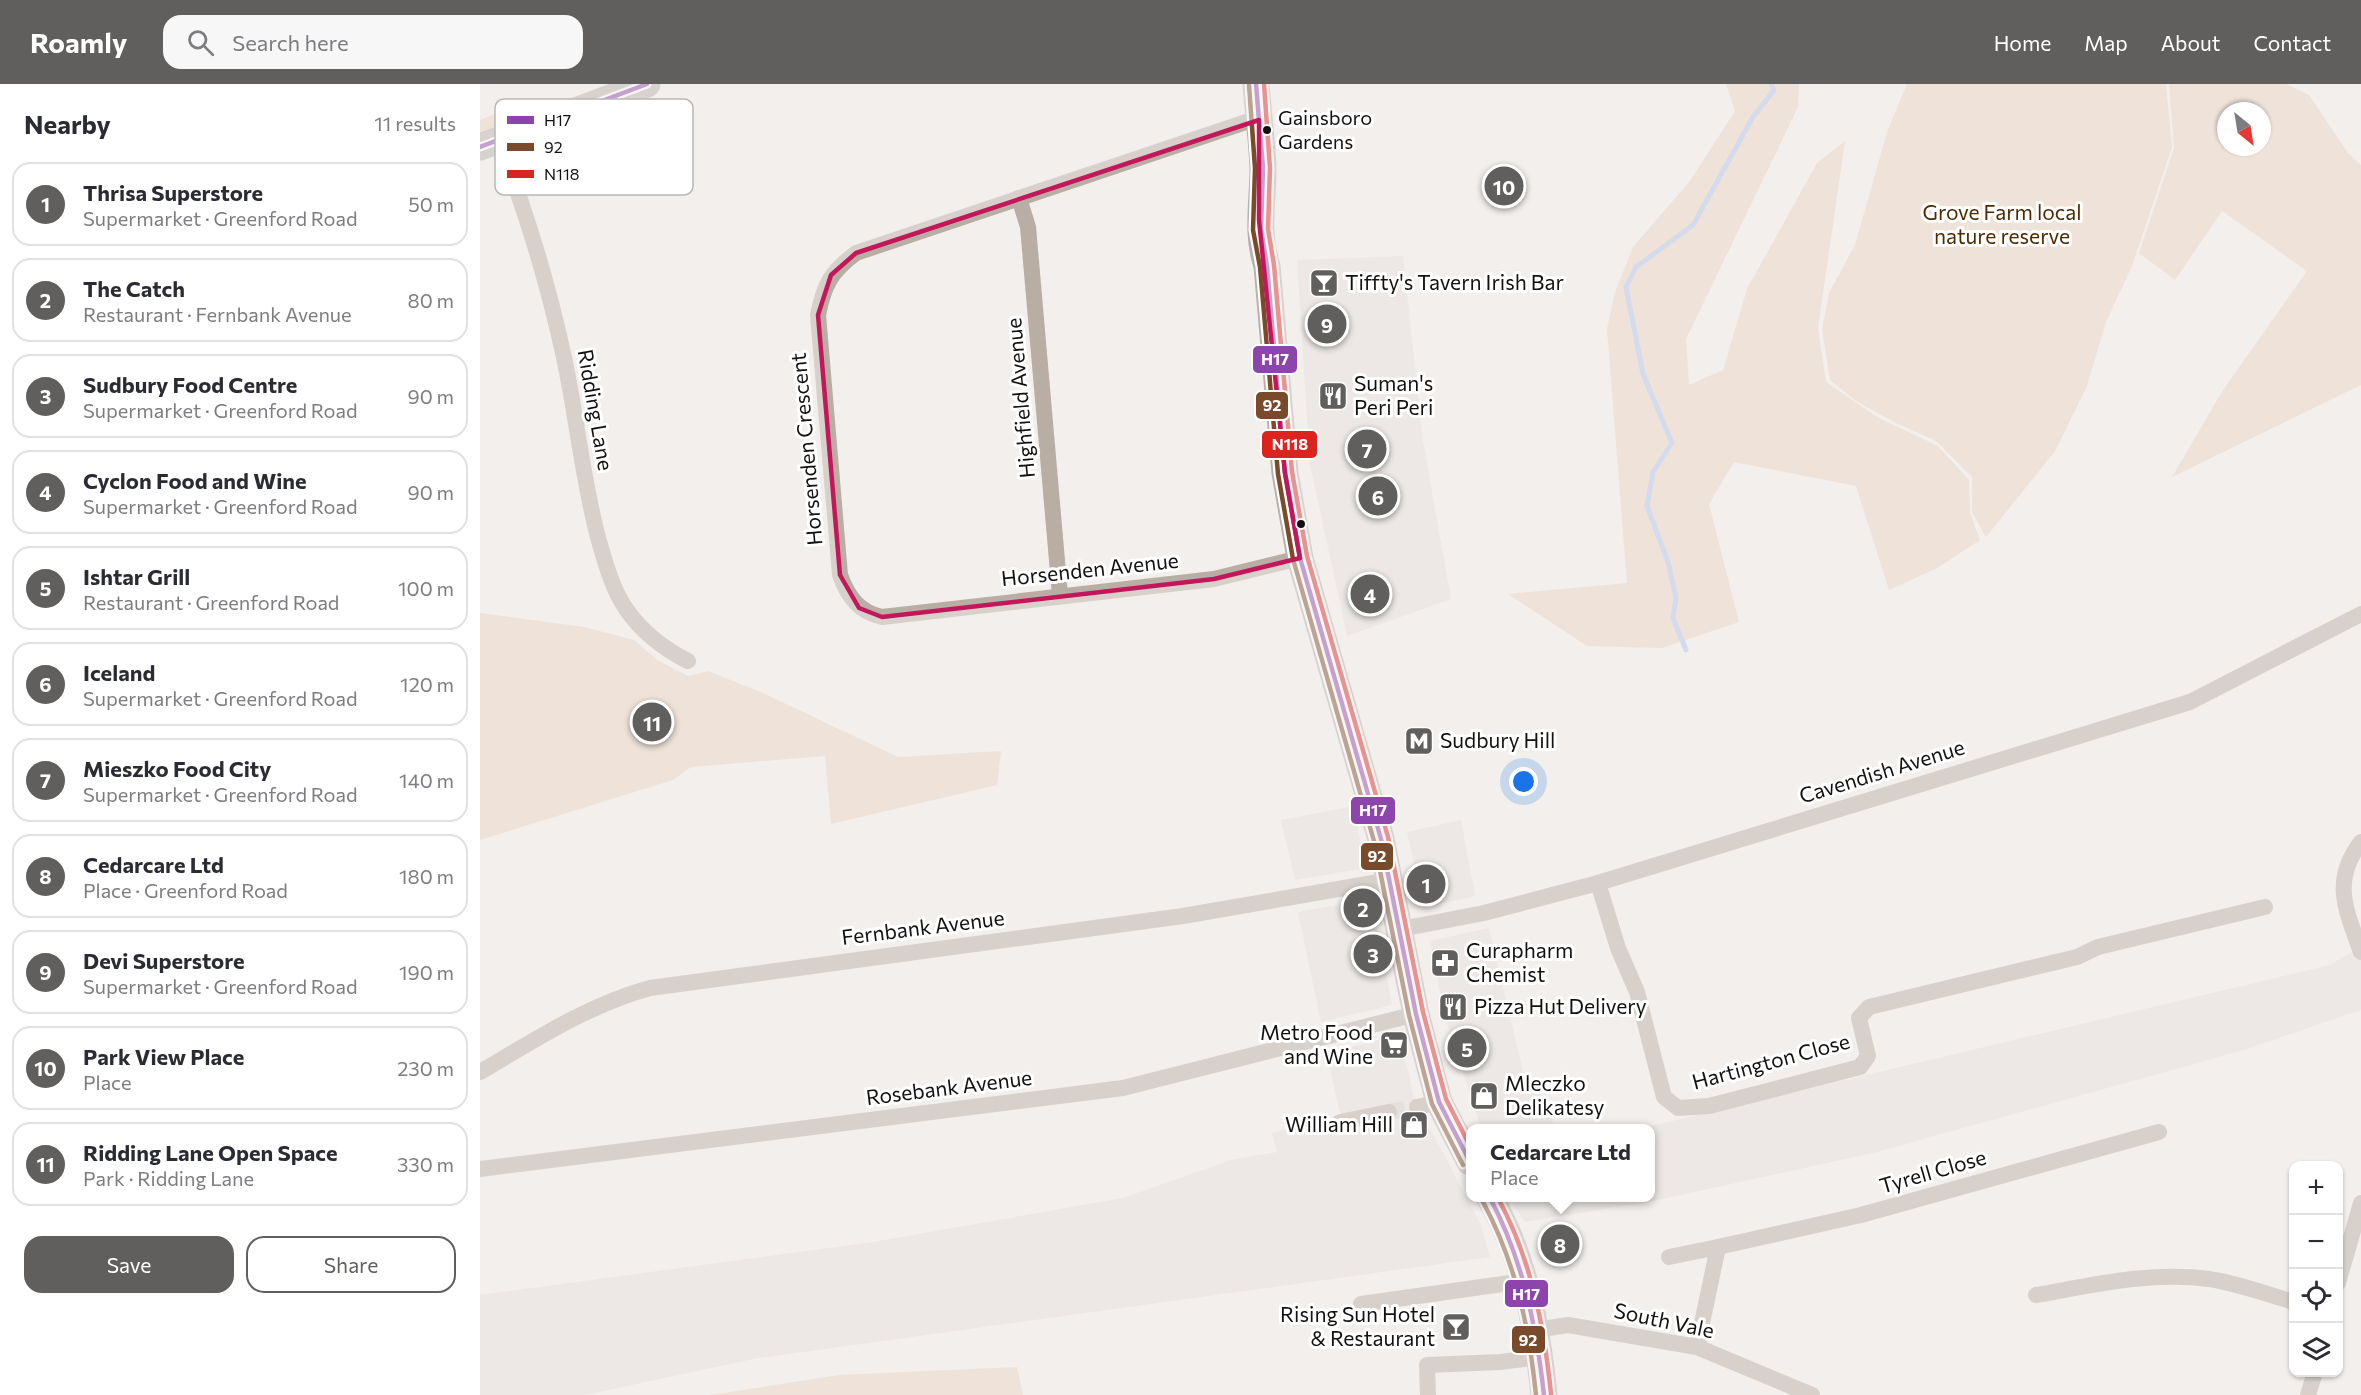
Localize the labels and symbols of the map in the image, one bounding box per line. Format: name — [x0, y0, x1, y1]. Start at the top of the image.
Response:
legend — [495, 99, 693, 195]
north arrow — [2217, 102, 2271, 156]
place label: Gainsboro Gardens — [1278, 105, 1372, 153]
text: H17 — [544, 110, 571, 129]
marker: Gainsboro Gardens — [1261, 124, 1273, 136]
text: 92 — [544, 137, 563, 156]
text: N118 — [544, 164, 579, 183]
pin: 10 — [1484, 164, 1524, 208]
park label: Grove Farm local nature reserve — [1922, 199, 2082, 248]
bar icon: Tiffty's Tavern Irish Bar — [1308, 267, 1340, 299]
place label: Tiffty's Tavern Irish Bar — [1345, 269, 1564, 294]
pin: 9 — [1308, 302, 1346, 346]
street label: Highfield Avenue — [1000, 317, 1039, 479]
line badge: H17 — [1252, 345, 1298, 374]
street label: Ridding Lane — [574, 347, 619, 472]
text: H17 — [1261, 349, 1289, 368]
street label: Horsenden Crescent — [785, 352, 826, 547]
place label: Suman's Peri Peri — [1354, 370, 1433, 419]
restaurant icon: Suman's Peri Peri — [1317, 380, 1349, 412]
line badge: 92 — [1255, 391, 1289, 420]
text: 92 — [1263, 395, 1281, 414]
pin: 7 — [1348, 426, 1386, 472]
line badge: N118 — [1261, 430, 1318, 459]
text: N118 — [1272, 434, 1308, 453]
pin: 6 — [1358, 474, 1398, 518]
unlabelled marker — [1295, 518, 1307, 530]
street label: Horsenden Avenue — [1000, 547, 1180, 590]
pin: 4 — [1350, 572, 1390, 616]
pin: 11 — [632, 700, 672, 744]
metro station icon: Sudbury Hill — [1403, 725, 1435, 757]
place label: Sudbury Hill — [1440, 727, 1555, 752]
street label: Cavendish Avenue — [1796, 733, 1967, 808]
your location — [1509, 767, 1538, 796]
line badge: H17 — [1350, 796, 1396, 825]
text: H17 — [1359, 800, 1387, 819]
line badge: 92 — [1360, 842, 1394, 871]
text: 92 — [1368, 846, 1386, 865]
pin: 1 — [1406, 862, 1446, 906]
pin: 2 — [1344, 886, 1382, 930]
street label: Fernbank Avenue — [840, 904, 1006, 949]
pin: 3 — [1354, 932, 1392, 976]
place label: Curapharm Chemist — [1466, 937, 1573, 986]
pharmacy icon: Curapharm Chemist — [1429, 947, 1461, 979]
restaurant icon: Pizza Hut Delivery — [1437, 991, 1469, 1023]
place label: Pizza Hut Delivery — [1474, 993, 1647, 1018]
place label: Metro Food and Wine — [1260, 1019, 1373, 1068]
pin: 5 — [1448, 1026, 1486, 1070]
street label: Hartington Close — [1689, 1027, 1852, 1094]
supermarket icon: Metro Food and Wine — [1378, 1029, 1410, 1061]
street label: Rosebank Avenue — [864, 1064, 1033, 1109]
place label: Mleczko Delikatesy — [1505, 1070, 1605, 1119]
shop icon: Mleczko Delikatesy — [1468, 1080, 1500, 1112]
shop icon: William Hill — [1398, 1109, 1430, 1141]
place label: William Hill — [1285, 1111, 1393, 1136]
street label: Tyrell Close — [1877, 1143, 1989, 1198]
pin: 8 — [1540, 1222, 1580, 1266]
line badge: H17 — [1504, 1279, 1549, 1308]
text: H17 — [1512, 1284, 1540, 1303]
street label: South Vale — [1612, 1297, 1717, 1342]
place label: Rising Sun Hotel & Restaurant — [1280, 1301, 1435, 1350]
bar icon: Rising Sun Hotel & Restaurant — [1440, 1311, 1472, 1343]
line badge: 92 — [1511, 1325, 1546, 1354]
text: 92 — [1519, 1330, 1537, 1349]

